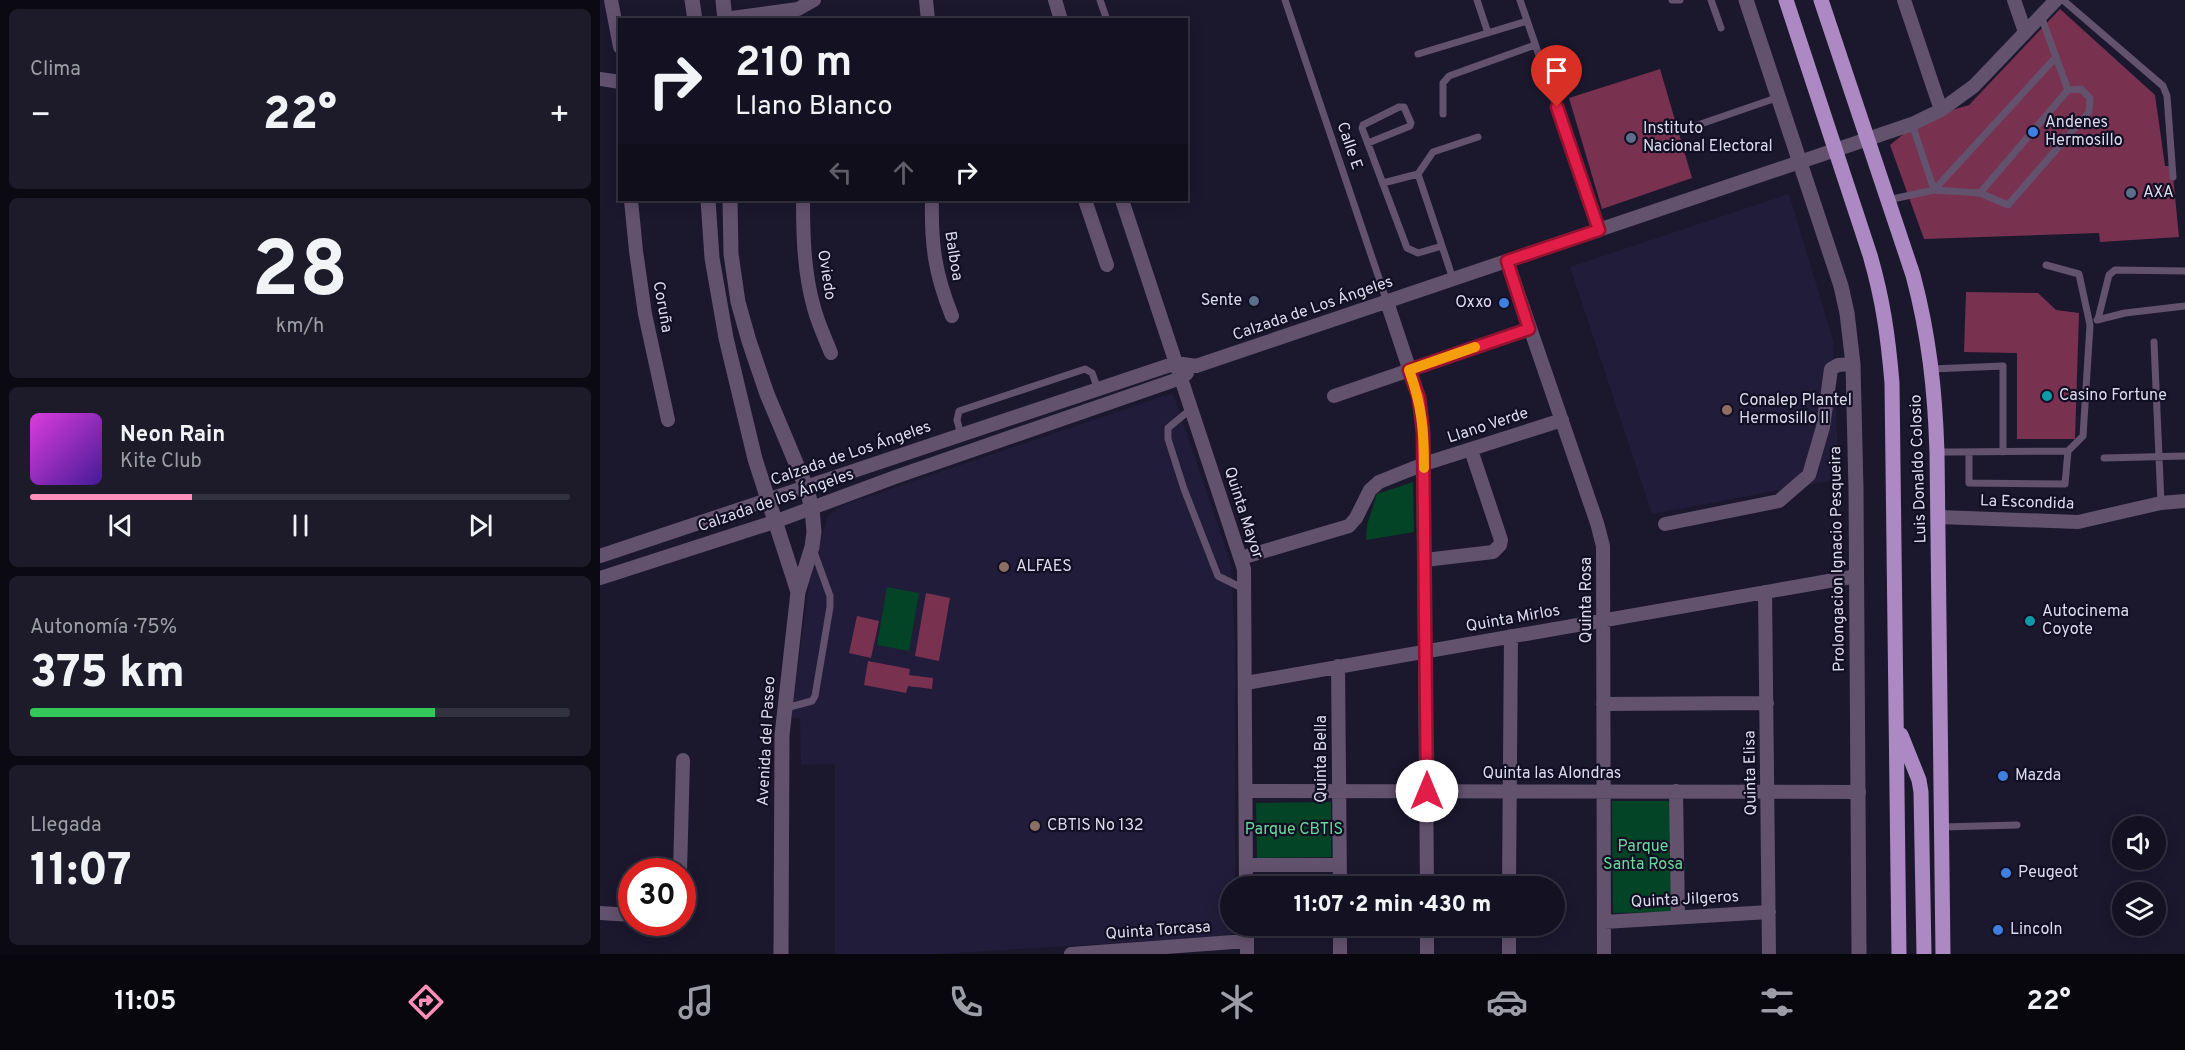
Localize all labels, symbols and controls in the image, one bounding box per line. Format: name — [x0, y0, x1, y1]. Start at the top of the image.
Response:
text: 210 m — [735, 38, 852, 91]
icon: right — [636, 42, 714, 120]
pin — [1531, 45, 1582, 107]
icon: arrive — [1540, 54, 1573, 87]
text: Clima — [30, 57, 81, 83]
text: 22° — [263, 88, 337, 145]
text: Llano Blanco — [735, 90, 892, 124]
text: − — [30, 96, 51, 138]
text: + — [549, 96, 570, 138]
place label: Andenes Hermosillo — [2045, 113, 2123, 151]
place label: Instituto Nacional Electoral — [1643, 119, 1773, 157]
street label: Calle E — [1332, 120, 1366, 172]
marker: Andenes Hermosillo — [2026, 125, 2040, 139]
marker: Instituto Nacional Electoral — [1624, 131, 1638, 145]
icon: left — [824, 156, 857, 189]
icon: ahead — [887, 156, 920, 189]
icon: right — [950, 156, 983, 189]
place label: AXA — [2143, 183, 2174, 203]
marker: AXA — [2124, 186, 2138, 200]
text: 28 — [252, 225, 348, 324]
street label: Balboa — [939, 230, 967, 282]
street label: Oviedo — [812, 248, 840, 302]
street label: Calzada de Los Ángeles — [1229, 270, 1396, 346]
street label: Coruña — [648, 280, 676, 334]
place label: Sente — [1201, 291, 1242, 311]
place label: Oxxo — [1455, 293, 1492, 313]
marker: Sente — [1247, 294, 1261, 308]
marker: Oxxo — [1497, 296, 1511, 310]
text: km/h — [276, 314, 324, 340]
place label: Casino Fortune — [2059, 386, 2167, 406]
marker: Casino Fortune — [2040, 389, 2054, 403]
place label: Conalep Plantel Hermosillo II — [1739, 391, 1852, 429]
street label: Luis Donaldo Colosio — [1906, 394, 1932, 544]
street label: Llano Verde — [1445, 403, 1531, 449]
marker: Conalep Plantel Hermosillo II — [1720, 403, 1734, 417]
street label: Calzada de Los Ángeles — [767, 415, 934, 491]
text: Neon Rain — [120, 422, 225, 449]
street label: Prolongacion Ignacio Pesqueira — [1826, 446, 1850, 672]
text: Kite Club — [120, 449, 202, 475]
street label: Calzada de los Ángeles — [695, 463, 857, 537]
street label: Quinta Mayor — [1219, 464, 1267, 562]
street label: La Escondida — [1979, 491, 2075, 515]
icon: previous — [104, 509, 137, 542]
icon: pause — [284, 509, 317, 542]
icon: next — [464, 509, 497, 542]
place label: ALFAES — [1016, 557, 1072, 577]
street label: Quinta Rosa — [1577, 557, 1597, 643]
marker: ALFAES — [997, 560, 1011, 574]
street label: Quinta Mirlos — [1464, 601, 1562, 637]
place label: Autocinema Coyote — [2042, 602, 2129, 640]
marker: Autocinema Coyote — [2023, 614, 2037, 628]
text: Autonomía · 75% — [30, 615, 177, 641]
text: 375 km — [30, 646, 185, 703]
street label: Avenida del Paseo — [754, 675, 780, 806]
street label: Quinta Bella — [1312, 715, 1332, 803]
street label: Quinta Elisa — [1740, 730, 1762, 816]
position arrow — [1395, 759, 1459, 823]
street label: Quinta las Alondras — [1483, 764, 1621, 784]
place label: Mazda — [2015, 766, 2061, 786]
marker: Mazda — [1996, 769, 2010, 783]
text: Llegada — [30, 813, 102, 839]
place label: CBTIS No 132 — [1047, 816, 1144, 836]
map controls — [2112, 816, 2166, 936]
button: sound — [2112, 816, 2166, 870]
marker: CBTIS No 132 — [1028, 819, 1042, 833]
park label: Parque CBTIS — [1245, 820, 1343, 840]
park label: Parque Santa Rosa — [1603, 837, 1683, 875]
text: 11:07 — [30, 844, 131, 901]
speed limit sign: 30 — [618, 858, 696, 936]
place label: Peugeot — [2018, 863, 2078, 883]
marker: Peugeot — [1999, 866, 2013, 880]
button: layers — [2112, 882, 2166, 936]
street label: Quinta Jilgeros — [1630, 887, 1740, 913]
text: 11:07 · 2 min · 430 m — [1294, 892, 1491, 919]
street label: Quinta Torcasa — [1105, 917, 1211, 945]
place label: Lincoln — [2010, 920, 2063, 940]
marker: Lincoln — [1991, 923, 2005, 937]
icon: directions — [405, 981, 447, 1023]
icon: music — [675, 981, 717, 1023]
icon: phone — [945, 981, 987, 1023]
icon: climate — [1216, 981, 1258, 1023]
icon: car — [1486, 981, 1528, 1023]
icon: filters — [1756, 981, 1798, 1023]
text: 11:05 — [114, 985, 177, 1019]
text: 22° — [2027, 985, 2071, 1019]

